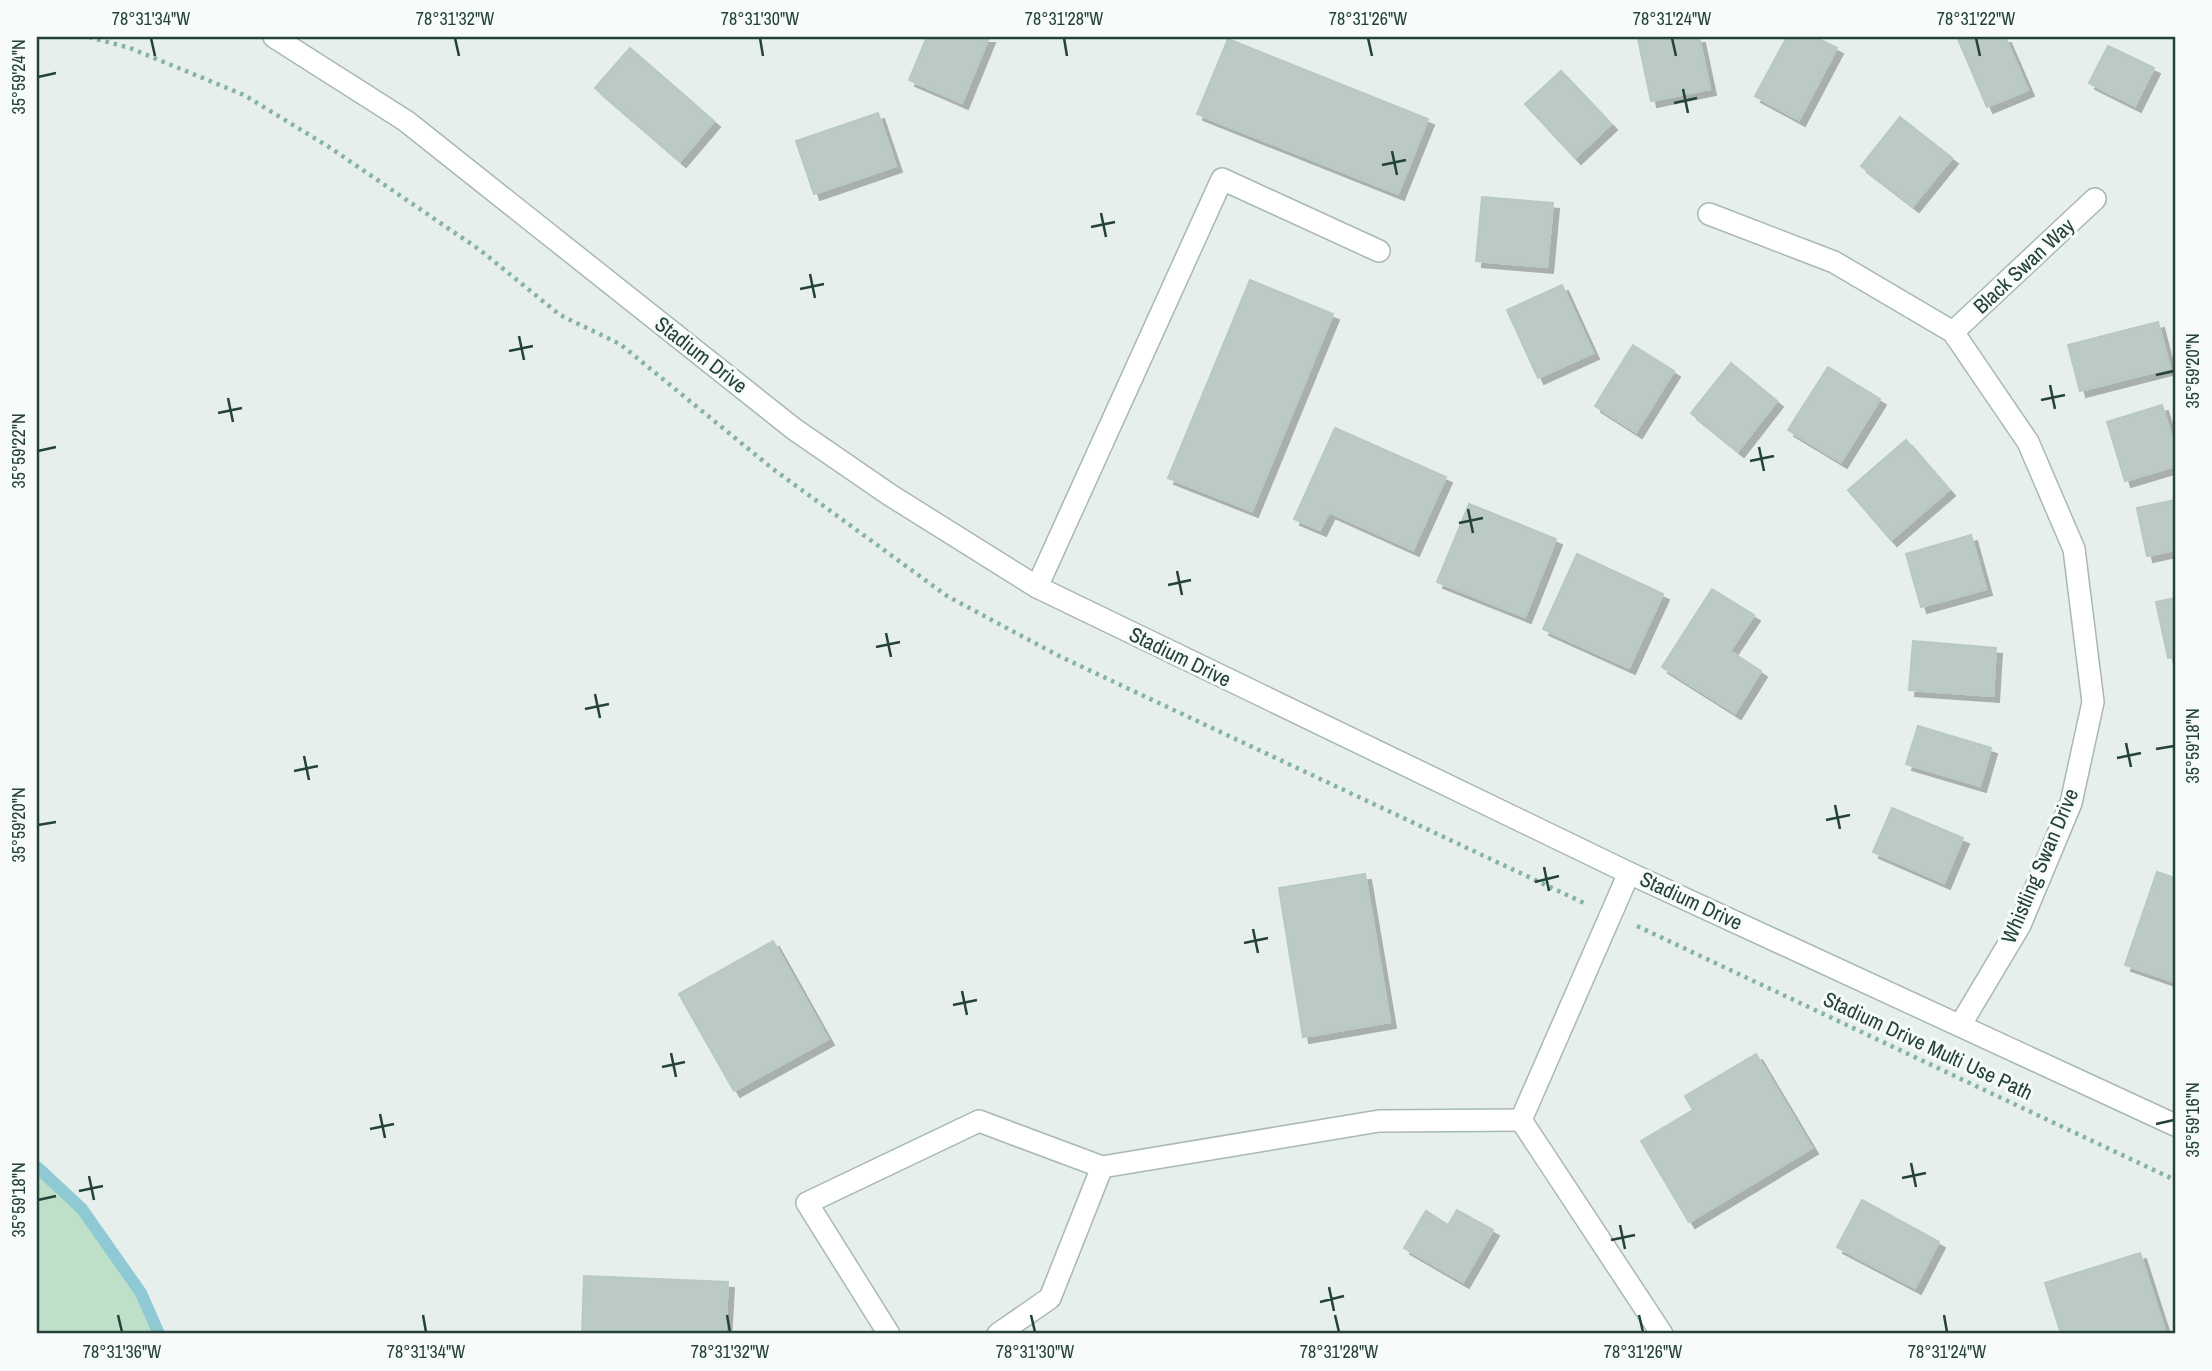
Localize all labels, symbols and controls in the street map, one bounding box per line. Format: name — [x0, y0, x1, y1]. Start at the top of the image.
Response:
text: 78°31'34"W — [112, 6, 190, 31]
text: 78°31'32"W — [416, 6, 494, 31]
text: 78°31'30"W — [721, 6, 799, 31]
text: 78°31'28"W — [1025, 6, 1103, 31]
text: 78°31'26"W — [1329, 6, 1407, 31]
text: 78°31'24"W — [1633, 6, 1711, 31]
text: 78°31'22"W — [1937, 6, 2015, 31]
text: 35°59'24"N — [6, 39, 31, 115]
street label: Black Swan Way — [1967, 211, 2081, 320]
street label: Stadium Drive — [649, 309, 754, 400]
text: 35°59'20"N — [2180, 333, 2205, 409]
text: 35°59'22"N — [6, 413, 31, 489]
street label: Stadium Drive — [1124, 619, 1236, 694]
text: 35°59'18"N — [2180, 708, 2205, 784]
street label: Whistling Swan Drive — [1994, 784, 2085, 948]
text: 35°59'20"N — [6, 787, 31, 863]
street label: Stadium Drive — [1635, 864, 1747, 937]
street label: Stadium Drive Multi Use Path — [1819, 984, 2038, 1107]
text: 35°59'16"N — [2180, 1082, 2205, 1158]
text: 35°59'18"N — [6, 1162, 31, 1238]
text: 78°31'36"W — [83, 1339, 161, 1364]
text: 78°31'34"W — [387, 1339, 465, 1364]
text: 78°31'32"W — [691, 1339, 769, 1364]
text: 78°31'30"W — [996, 1339, 1074, 1364]
text: 78°31'28"W — [1300, 1339, 1378, 1364]
text: 78°31'26"W — [1604, 1339, 1682, 1364]
text: 78°31'24"W — [1908, 1339, 1986, 1364]

